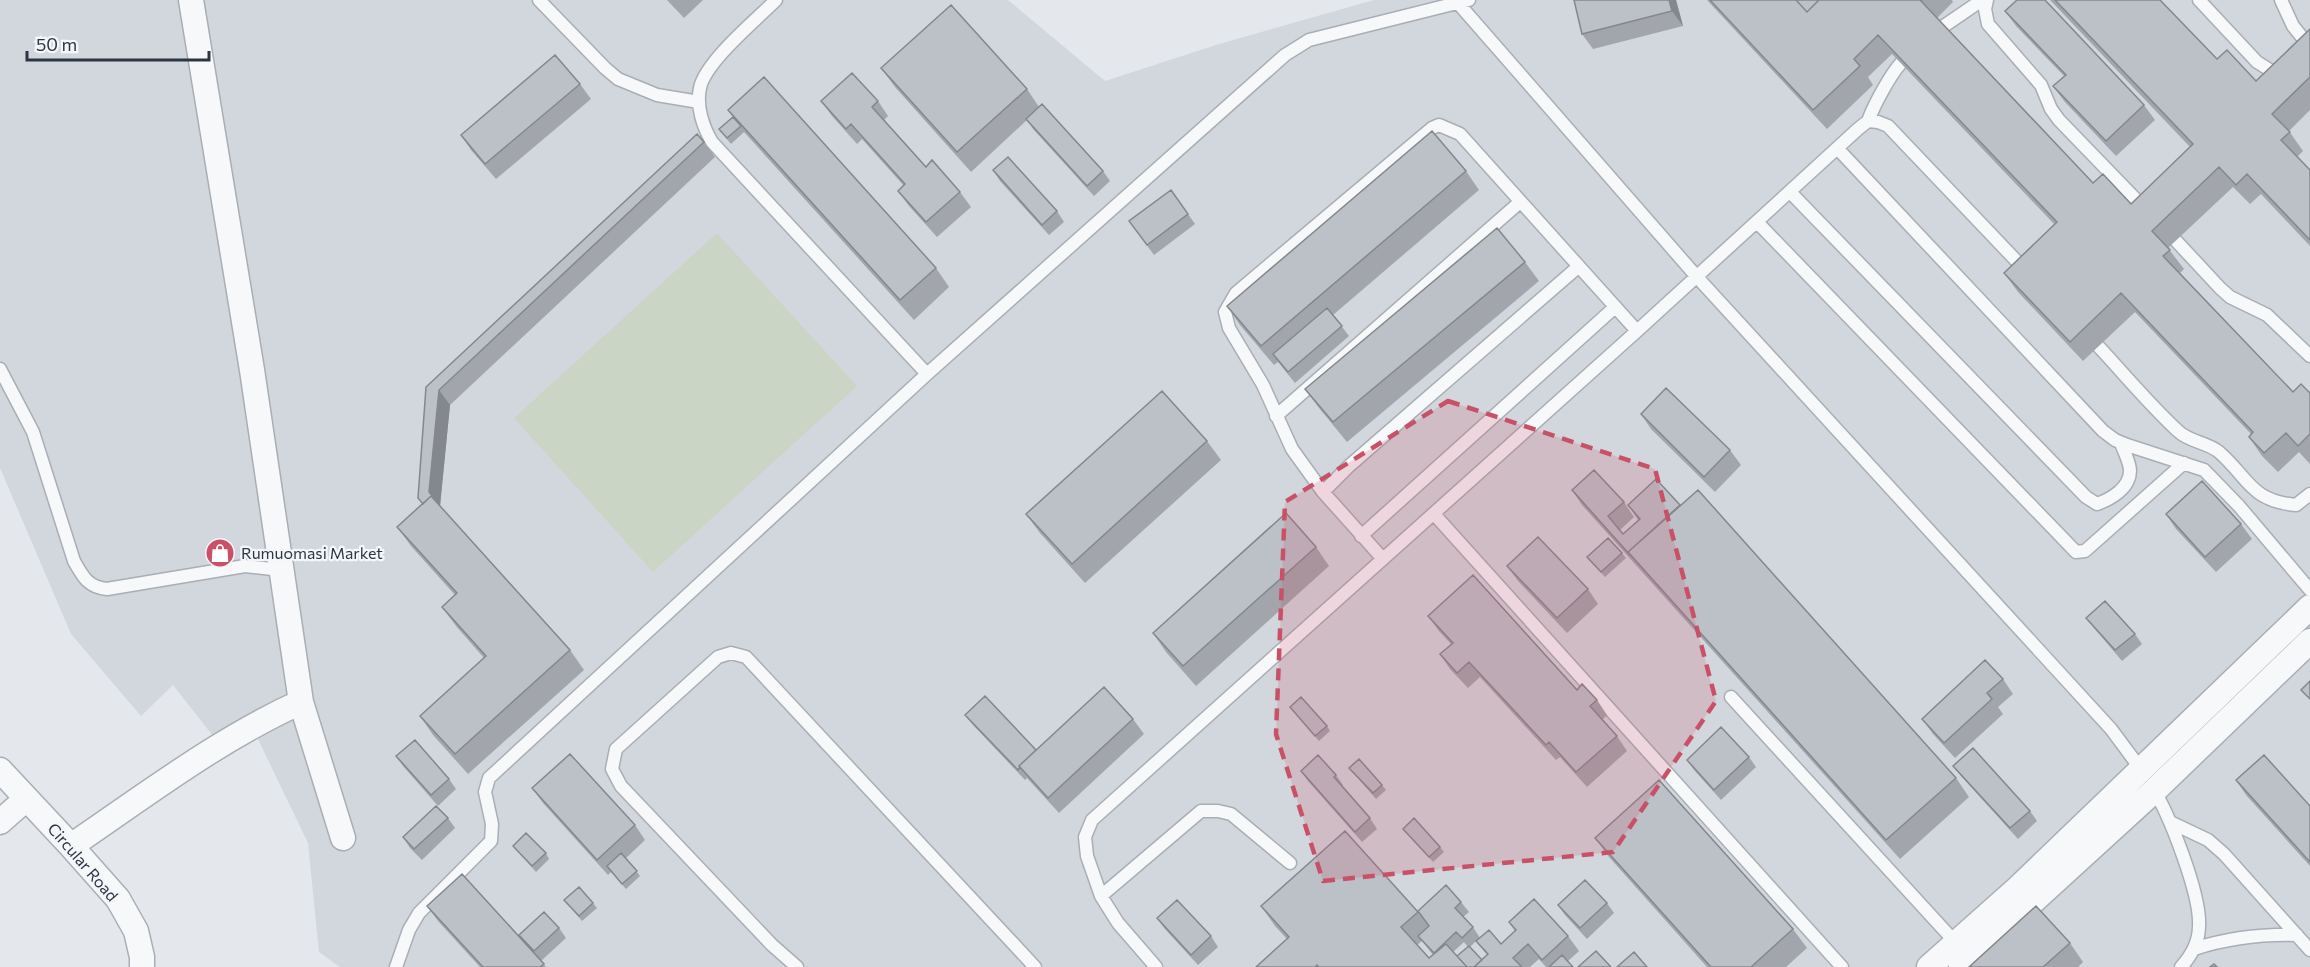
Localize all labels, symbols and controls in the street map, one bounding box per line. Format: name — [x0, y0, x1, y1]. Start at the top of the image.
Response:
scale bar — [27, 24, 208, 62]
text: 50 m — [36, 33, 77, 55]
shop icon: Rumuomasi Market — [204, 537, 236, 569]
place label: Rumuomasi Market — [241, 543, 383, 562]
street label: Circular Road — [44, 819, 122, 905]

